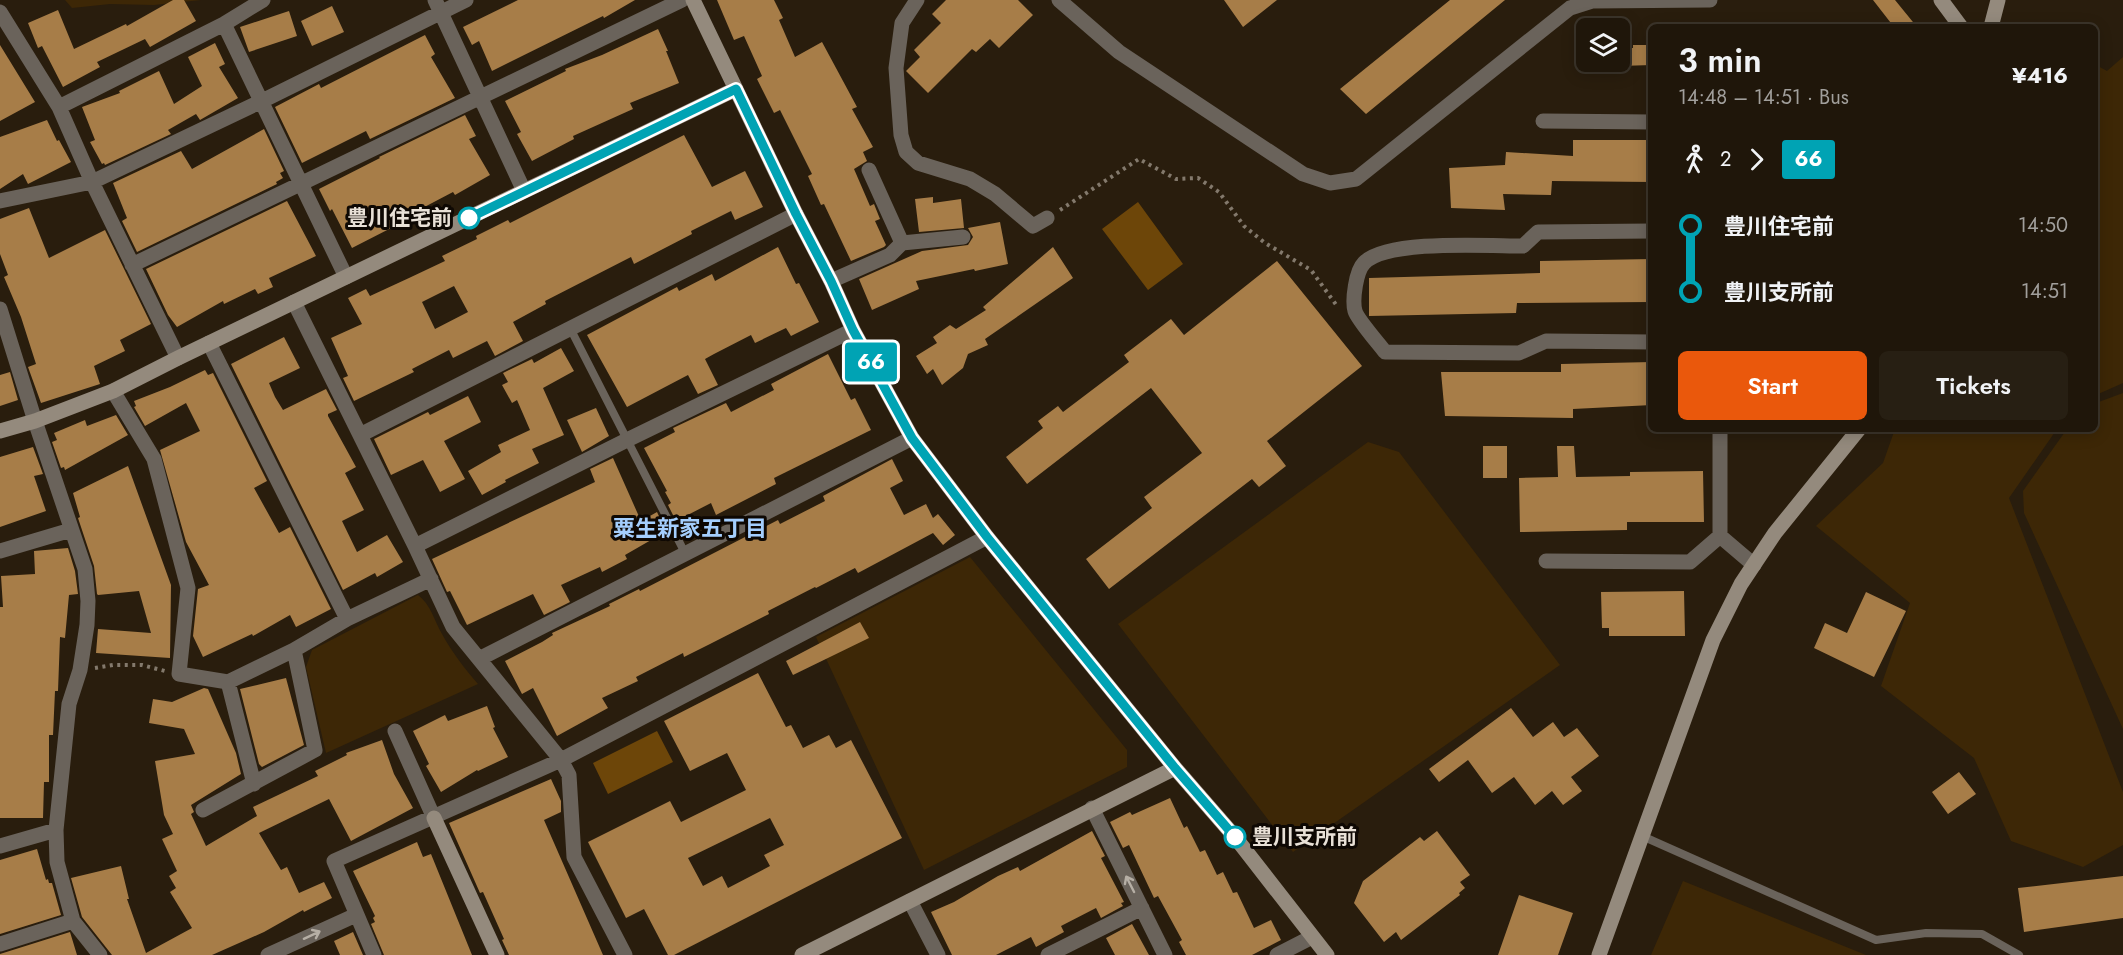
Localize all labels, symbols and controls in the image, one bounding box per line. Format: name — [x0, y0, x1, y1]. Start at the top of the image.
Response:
map controls — [1576, 18, 1630, 72]
button: layers — [1576, 18, 1630, 72]
text: 3 min — [1678, 37, 1762, 84]
text: ¥416 — [2012, 59, 2068, 91]
text: 14:48 – 14:51 · Bus — [1678, 83, 1849, 112]
icon: walk — [1678, 143, 1711, 176]
icon: forward — [1740, 143, 1773, 176]
text: 66 — [1794, 144, 1823, 174]
text: 2 — [1720, 145, 1731, 174]
place label: 豊川住宅前 — [347, 203, 452, 233]
marker: 豊川住宅前 — [458, 207, 480, 229]
text: 豊川住宅前 — [1724, 210, 1834, 242]
text: 14:50 — [2018, 211, 2068, 240]
text: 豊川支所前 — [1724, 276, 1834, 308]
text: 14:51 — [2021, 277, 2068, 306]
line badge: 66 — [844, 342, 898, 382]
text: 66 — [857, 347, 885, 377]
button: Start — [1678, 351, 1867, 420]
button: Tickets — [1879, 351, 2068, 420]
district label: 粟生新家五丁目 — [613, 512, 767, 544]
place label: 豊川支所前 — [1252, 822, 1357, 852]
marker: 豊川支所前 — [1224, 826, 1246, 848]
one-way arrow — [1124, 875, 1135, 893]
one-way arrow — [303, 928, 321, 940]

